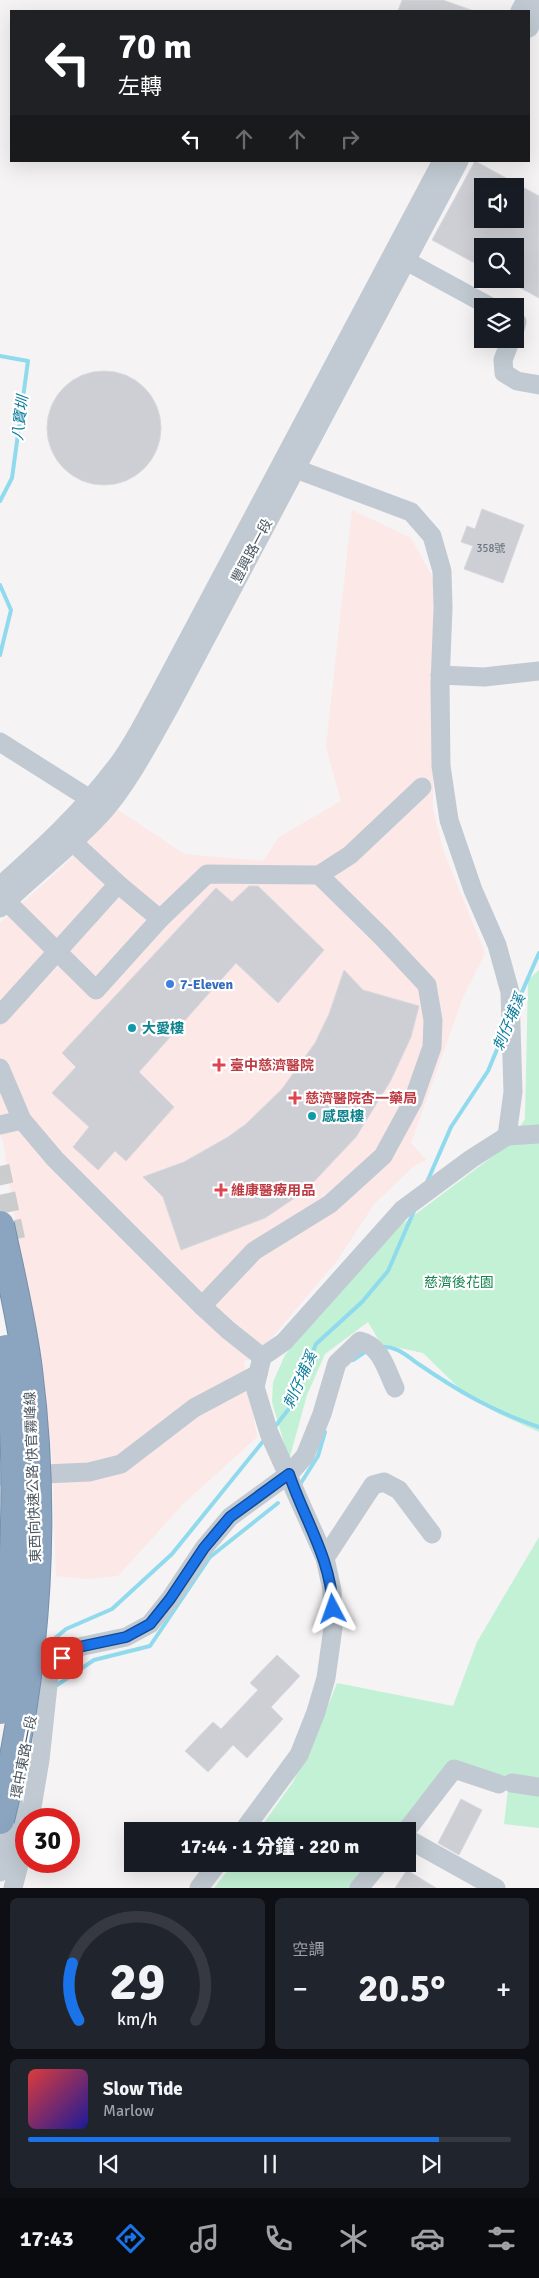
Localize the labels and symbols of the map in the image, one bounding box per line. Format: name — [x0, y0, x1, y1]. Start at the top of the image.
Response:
water label: 八寶圳 — [8, 393, 32, 441]
street label: 豐興路一段 — [228, 516, 276, 586]
house number: 358號 — [477, 542, 505, 555]
place label: 7-Eleven — [180, 976, 233, 993]
marker: 7-Eleven — [164, 978, 176, 990]
water label: 刺仔埔溪 — [489, 989, 530, 1053]
place label: 大愛樓 — [142, 1020, 184, 1037]
marker: 大愛樓 — [126, 1022, 138, 1034]
place label: 臺中慈濟醫院 — [230, 1057, 314, 1074]
marker: 臺中慈濟醫院 — [212, 1058, 226, 1072]
place label: 慈濟醫院杏一藥局 — [305, 1090, 417, 1107]
marker: 慈濟醫院杏一藥局 — [289, 1092, 301, 1104]
place label: 感恩樓 — [322, 1108, 364, 1125]
marker: 感恩樓 — [306, 1110, 318, 1122]
place label: 維康醫療用品 — [231, 1182, 315, 1199]
marker: 維康醫療用品 — [215, 1184, 227, 1196]
park label: 慈濟後花園 — [424, 1274, 494, 1291]
water label: 刺仔埔溪 — [280, 1347, 321, 1411]
street label: 東西向快速公路 快官霧峰線 — [22, 1391, 44, 1563]
position arrow — [306, 1582, 358, 1634]
pin — [41, 1637, 83, 1679]
street label: 環中東路一段 — [8, 1714, 40, 1800]
speed limit sign: 30 — [15, 1808, 80, 1873]

